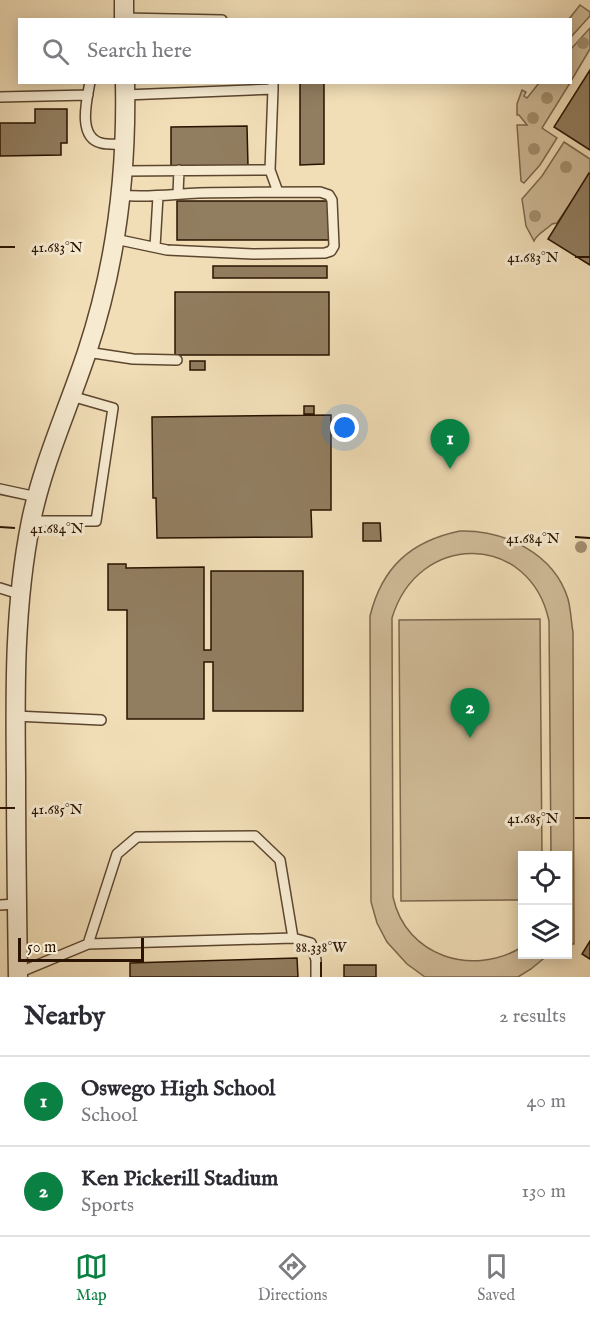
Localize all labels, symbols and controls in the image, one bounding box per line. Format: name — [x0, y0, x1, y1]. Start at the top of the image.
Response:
search box — [18, 18, 572, 84]
icon: search — [39, 35, 72, 68]
text: Search here — [87, 37, 192, 65]
text: 41.683°N — [31, 238, 83, 257]
text: 41.683°N — [507, 248, 559, 267]
your location — [330, 413, 359, 442]
pin: 1 — [430, 420, 470, 469]
text: 41.684°N — [30, 519, 84, 538]
text: 41.684°N — [506, 529, 560, 548]
pin: 2 — [450, 688, 490, 738]
text: 41.685°N — [31, 800, 83, 819]
text: 41.685°N — [507, 809, 559, 828]
map controls — [518, 851, 572, 959]
button: locate — [518, 851, 572, 905]
button: layers — [518, 905, 572, 959]
scale bar — [18, 935, 144, 962]
text: 50 m — [27, 938, 56, 958]
text: 88.338°W — [295, 938, 347, 957]
text: Nearby — [24, 1000, 105, 1033]
text: 2 results — [499, 1004, 566, 1029]
text: Oswego High School — [81, 1075, 275, 1103]
text: 1 — [40, 1089, 47, 1114]
text: 40 m — [527, 1089, 566, 1114]
text: School — [81, 1103, 137, 1128]
text: Ken Pickerill Stadium — [81, 1165, 278, 1193]
text: 2 — [39, 1179, 48, 1204]
text: 130 m — [521, 1179, 566, 1204]
text: Sports — [81, 1193, 134, 1218]
tab: Map — [75, 1250, 108, 1306]
tab: Directions — [258, 1250, 327, 1306]
tab: Saved — [477, 1250, 515, 1306]

